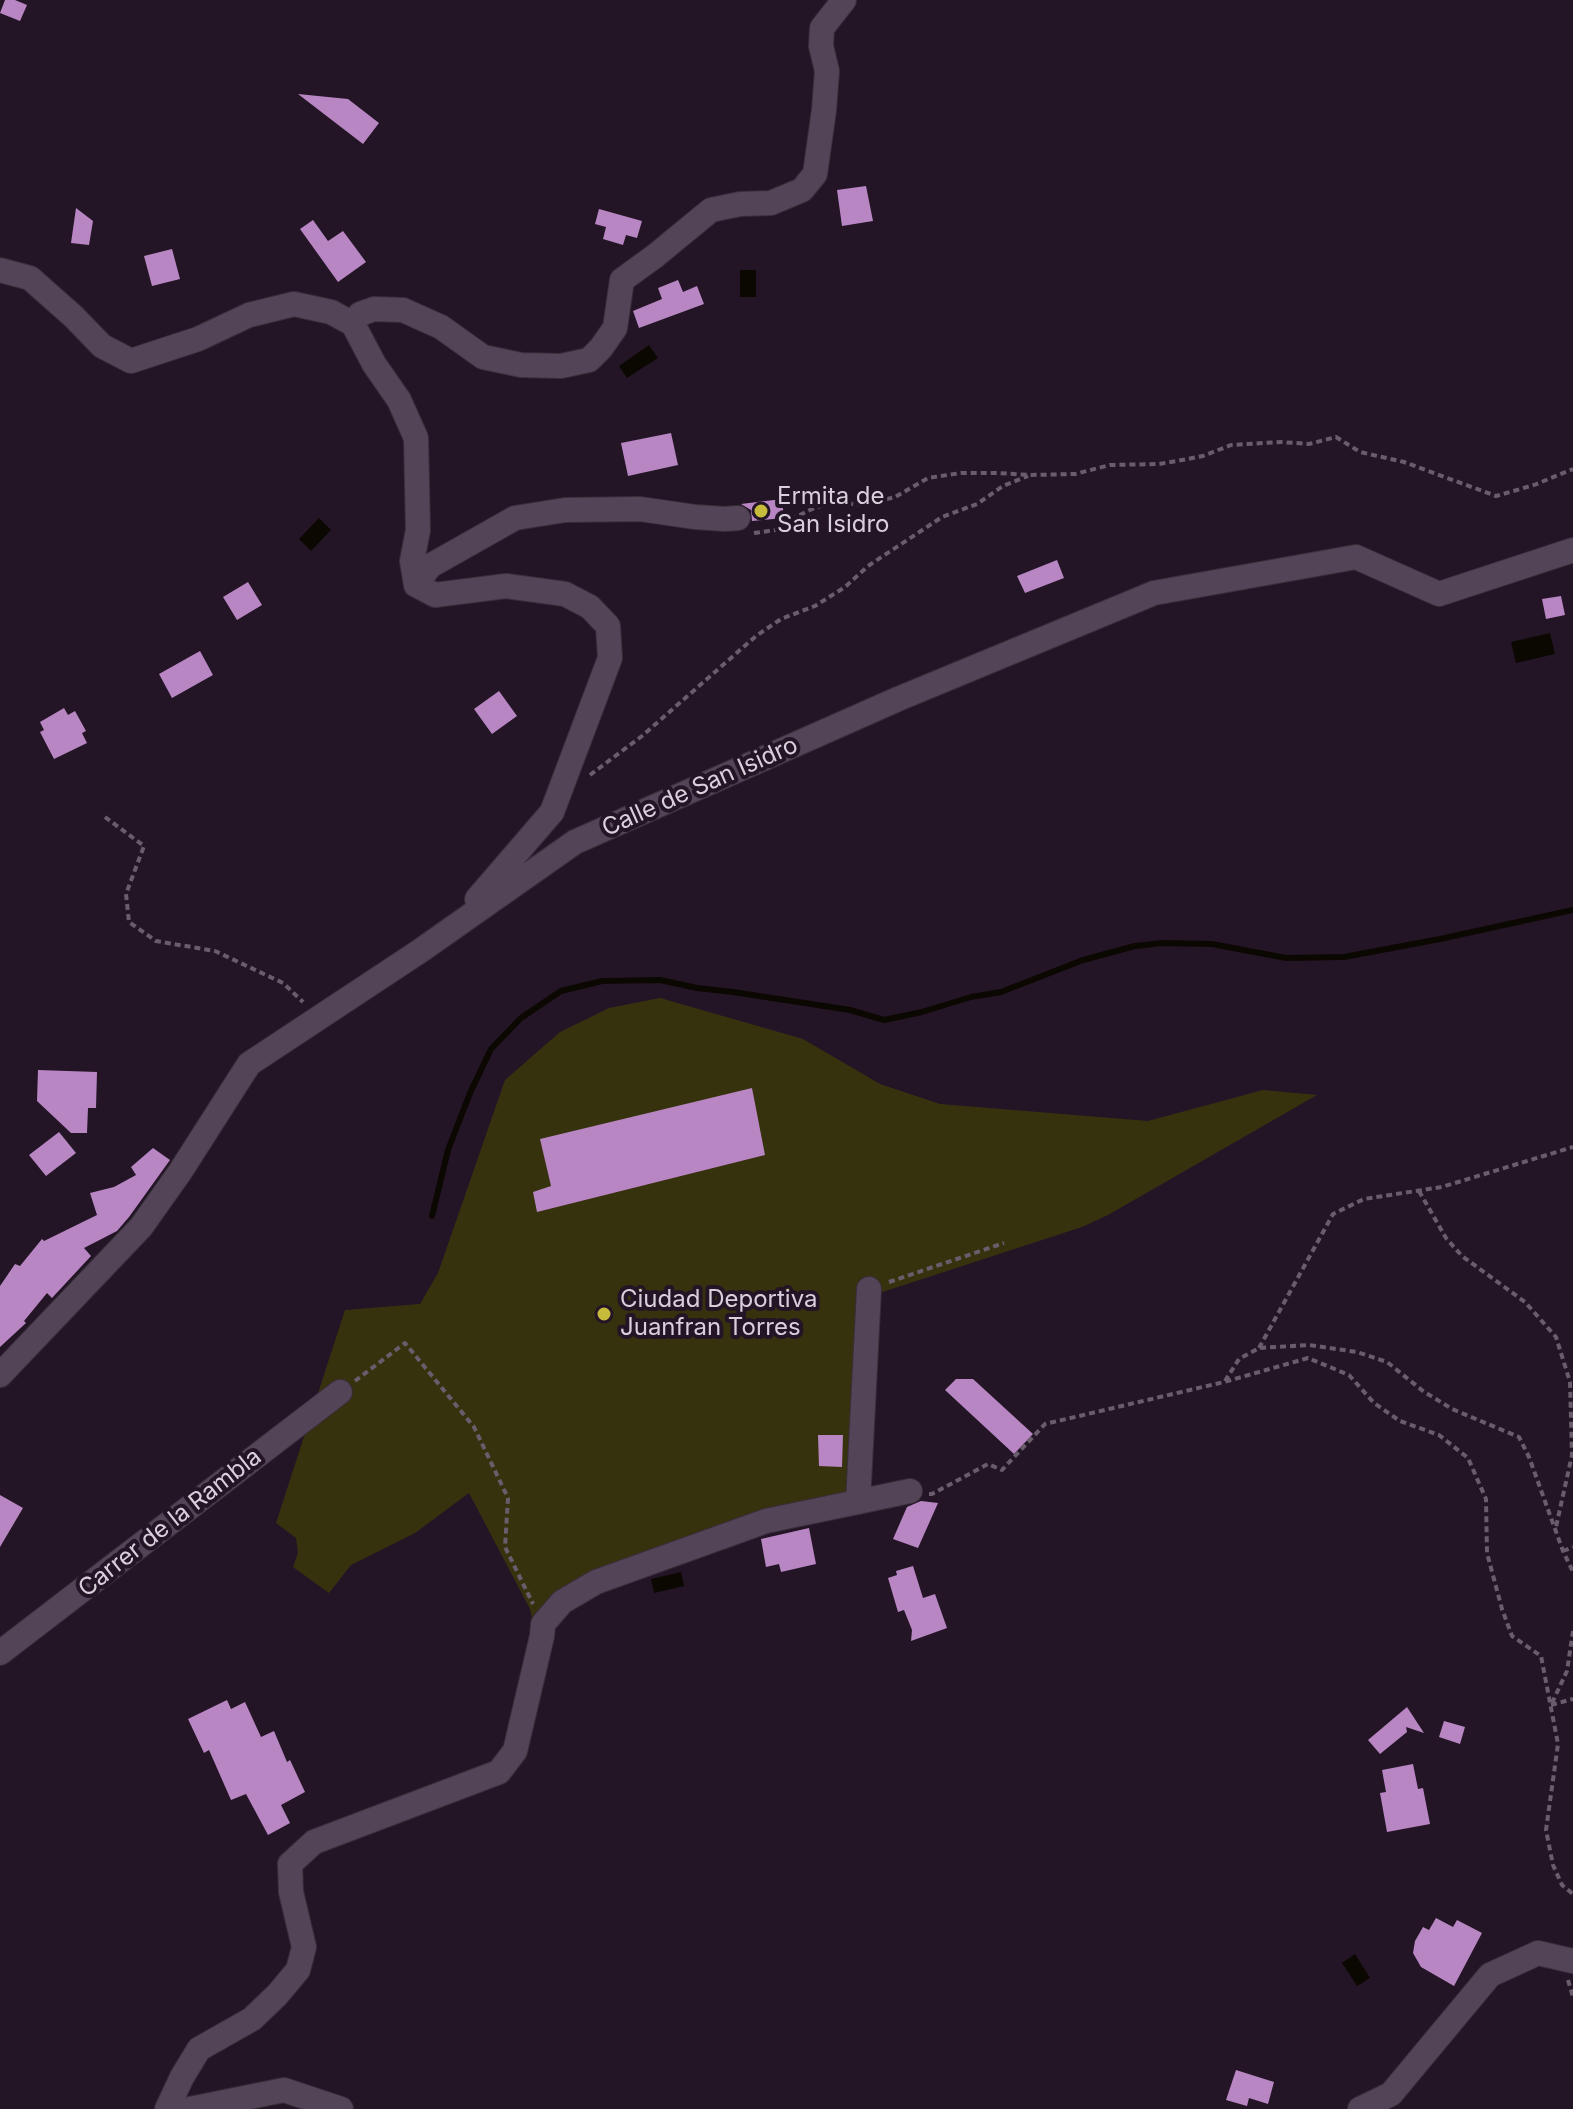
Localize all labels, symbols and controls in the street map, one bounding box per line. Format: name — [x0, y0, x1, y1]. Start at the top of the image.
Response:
place label: Ermita de San Isidro — [777, 483, 889, 539]
marker: Ermita de San Isidro — [752, 502, 770, 520]
street label: Calle de San Isidro — [598, 731, 802, 843]
place label: Ciudad Deportiva Juanfran Torres — [620, 1286, 817, 1342]
marker: Ciudad Deportiva Juanfran Torres — [595, 1305, 613, 1323]
street label: Carrer de la Rambla — [73, 1443, 267, 1603]

